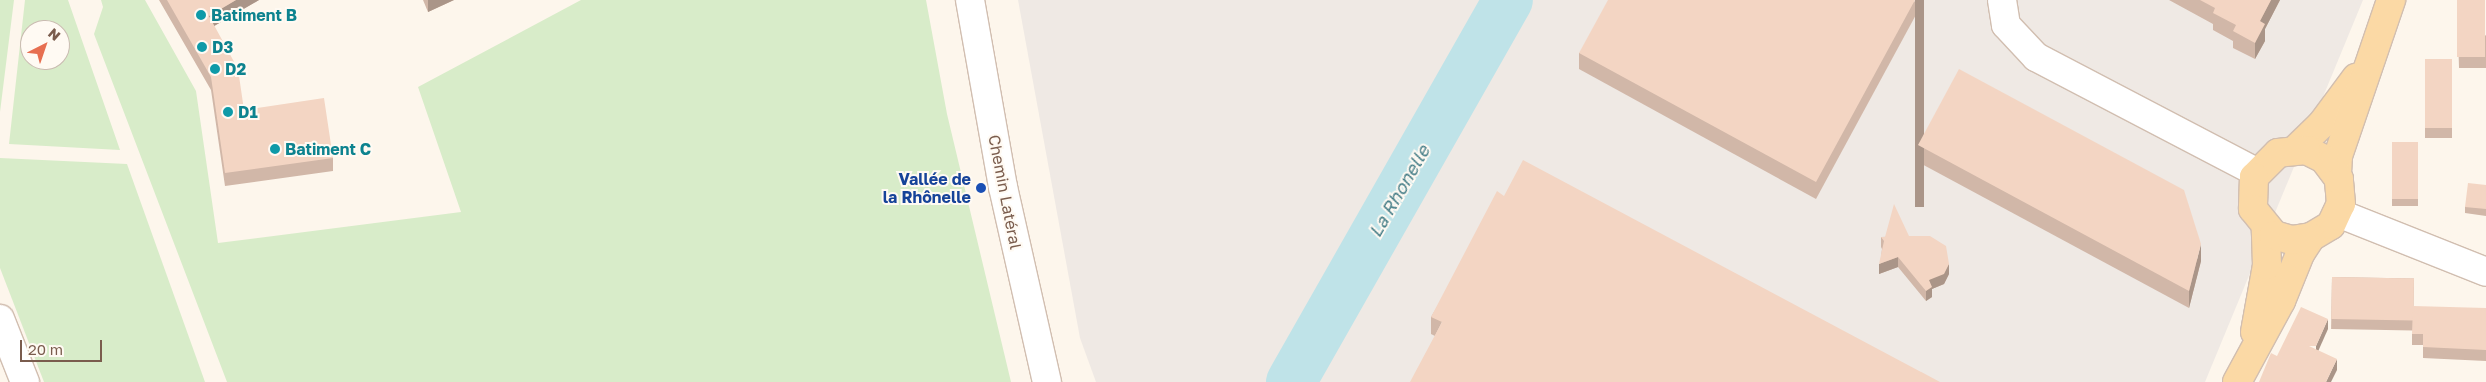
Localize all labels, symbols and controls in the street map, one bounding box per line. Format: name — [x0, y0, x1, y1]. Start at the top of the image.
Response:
place label: Batiment B — [211, 5, 297, 25]
marker: Batiment B — [195, 9, 207, 21]
north arrow — [20, 20, 70, 70]
text: N — [45, 24, 64, 44]
place label: D3 — [212, 37, 233, 57]
marker: D3 — [196, 41, 208, 53]
place label: D2 — [225, 59, 246, 79]
marker: D2 — [209, 63, 221, 75]
place label: D1 — [238, 102, 258, 122]
marker: D1 — [222, 106, 234, 118]
street label: Chemin Latéral — [984, 133, 1026, 251]
place label: Batiment C — [285, 139, 371, 159]
water label: La Rhonelle — [1364, 141, 1434, 241]
marker: Batiment C — [269, 143, 281, 155]
place label: Vallée de la Rhônelle — [883, 169, 971, 207]
marker: Vallée de la Rhônelle — [975, 182, 987, 194]
scale bar — [22, 330, 105, 362]
text: 20 m — [28, 340, 63, 358]

